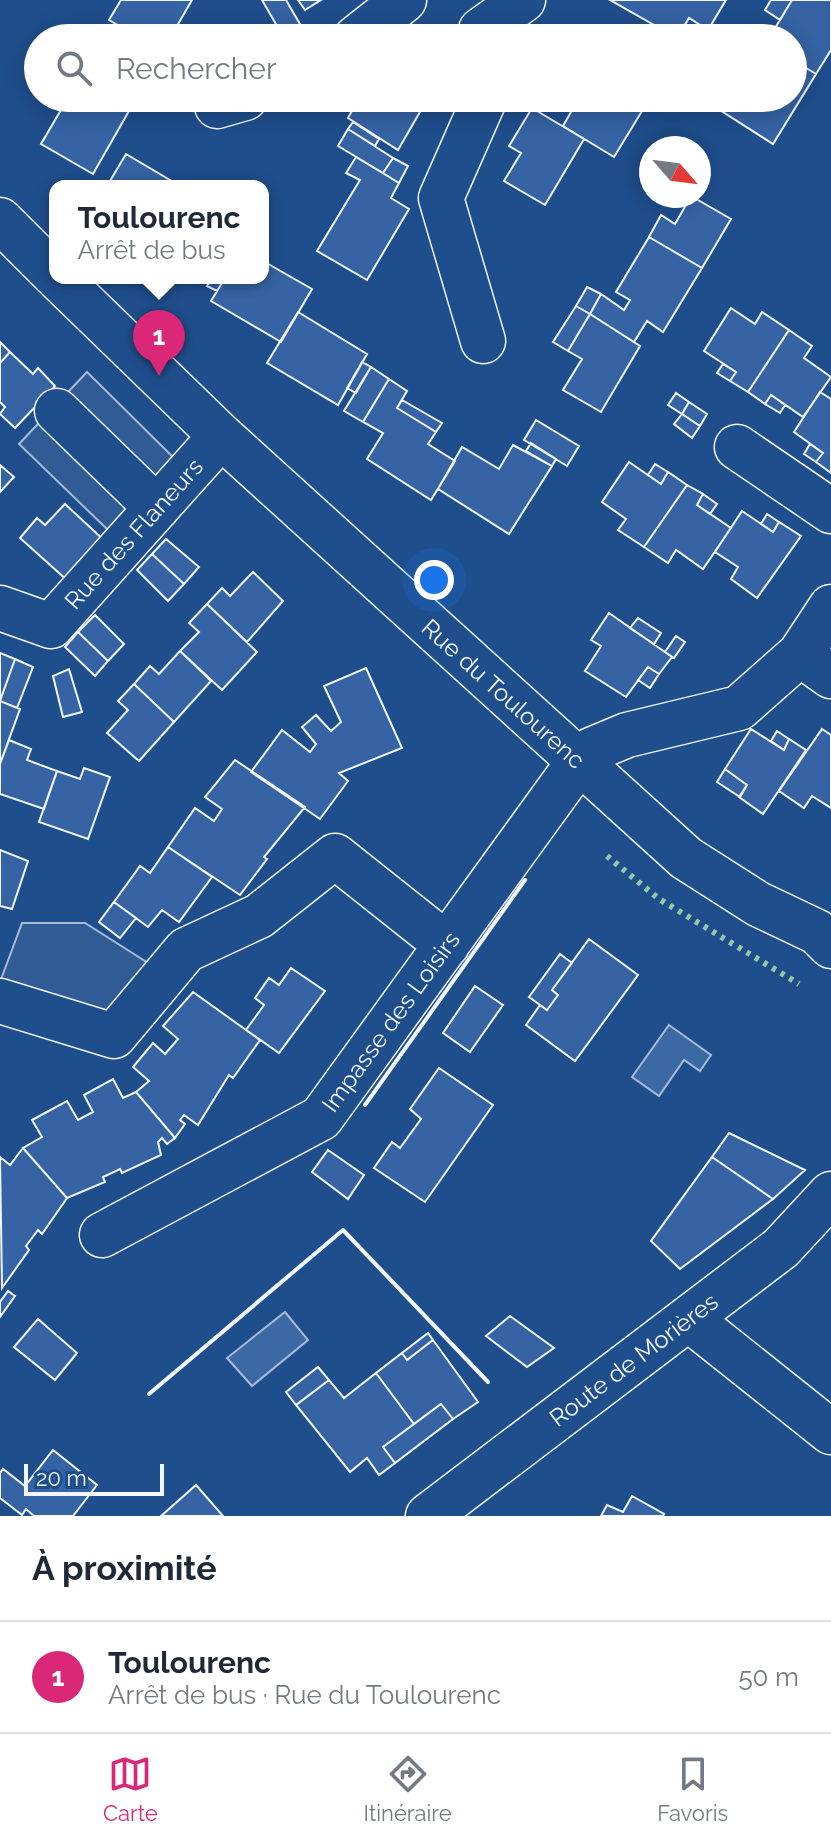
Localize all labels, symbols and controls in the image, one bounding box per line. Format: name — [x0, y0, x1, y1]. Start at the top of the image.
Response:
search box — [24, 24, 807, 112]
icon: search — [52, 46, 96, 90]
text: Rechercher — [116, 51, 276, 86]
north arrow — [639, 136, 711, 208]
popup — [49, 180, 269, 284]
text: Toulourenc — [78, 200, 240, 235]
text: Arrêt de bus — [78, 235, 226, 265]
pin: 1 — [133, 310, 185, 376]
street label: Rue des Flaneurs — [58, 452, 209, 615]
your location — [414, 560, 454, 600]
street label: Rue du Toulourenc — [416, 613, 591, 774]
street label: Impasse des Loisirs — [315, 926, 466, 1118]
street label: Route de Morières — [544, 1287, 724, 1432]
scale bar — [24, 1460, 164, 1496]
text: 20 m — [36, 1465, 87, 1491]
text: À proximité — [32, 1548, 217, 1588]
text: Toulourenc — [108, 1645, 271, 1680]
text: 1 — [52, 1662, 64, 1692]
text: 50 m — [738, 1662, 799, 1692]
text: Arrêt de bus · Rue du Toulourenc — [108, 1680, 501, 1710]
tab: Carte — [103, 1752, 158, 1826]
tab: Itinéraire — [364, 1752, 452, 1826]
tab: Favoris — [657, 1752, 728, 1826]

